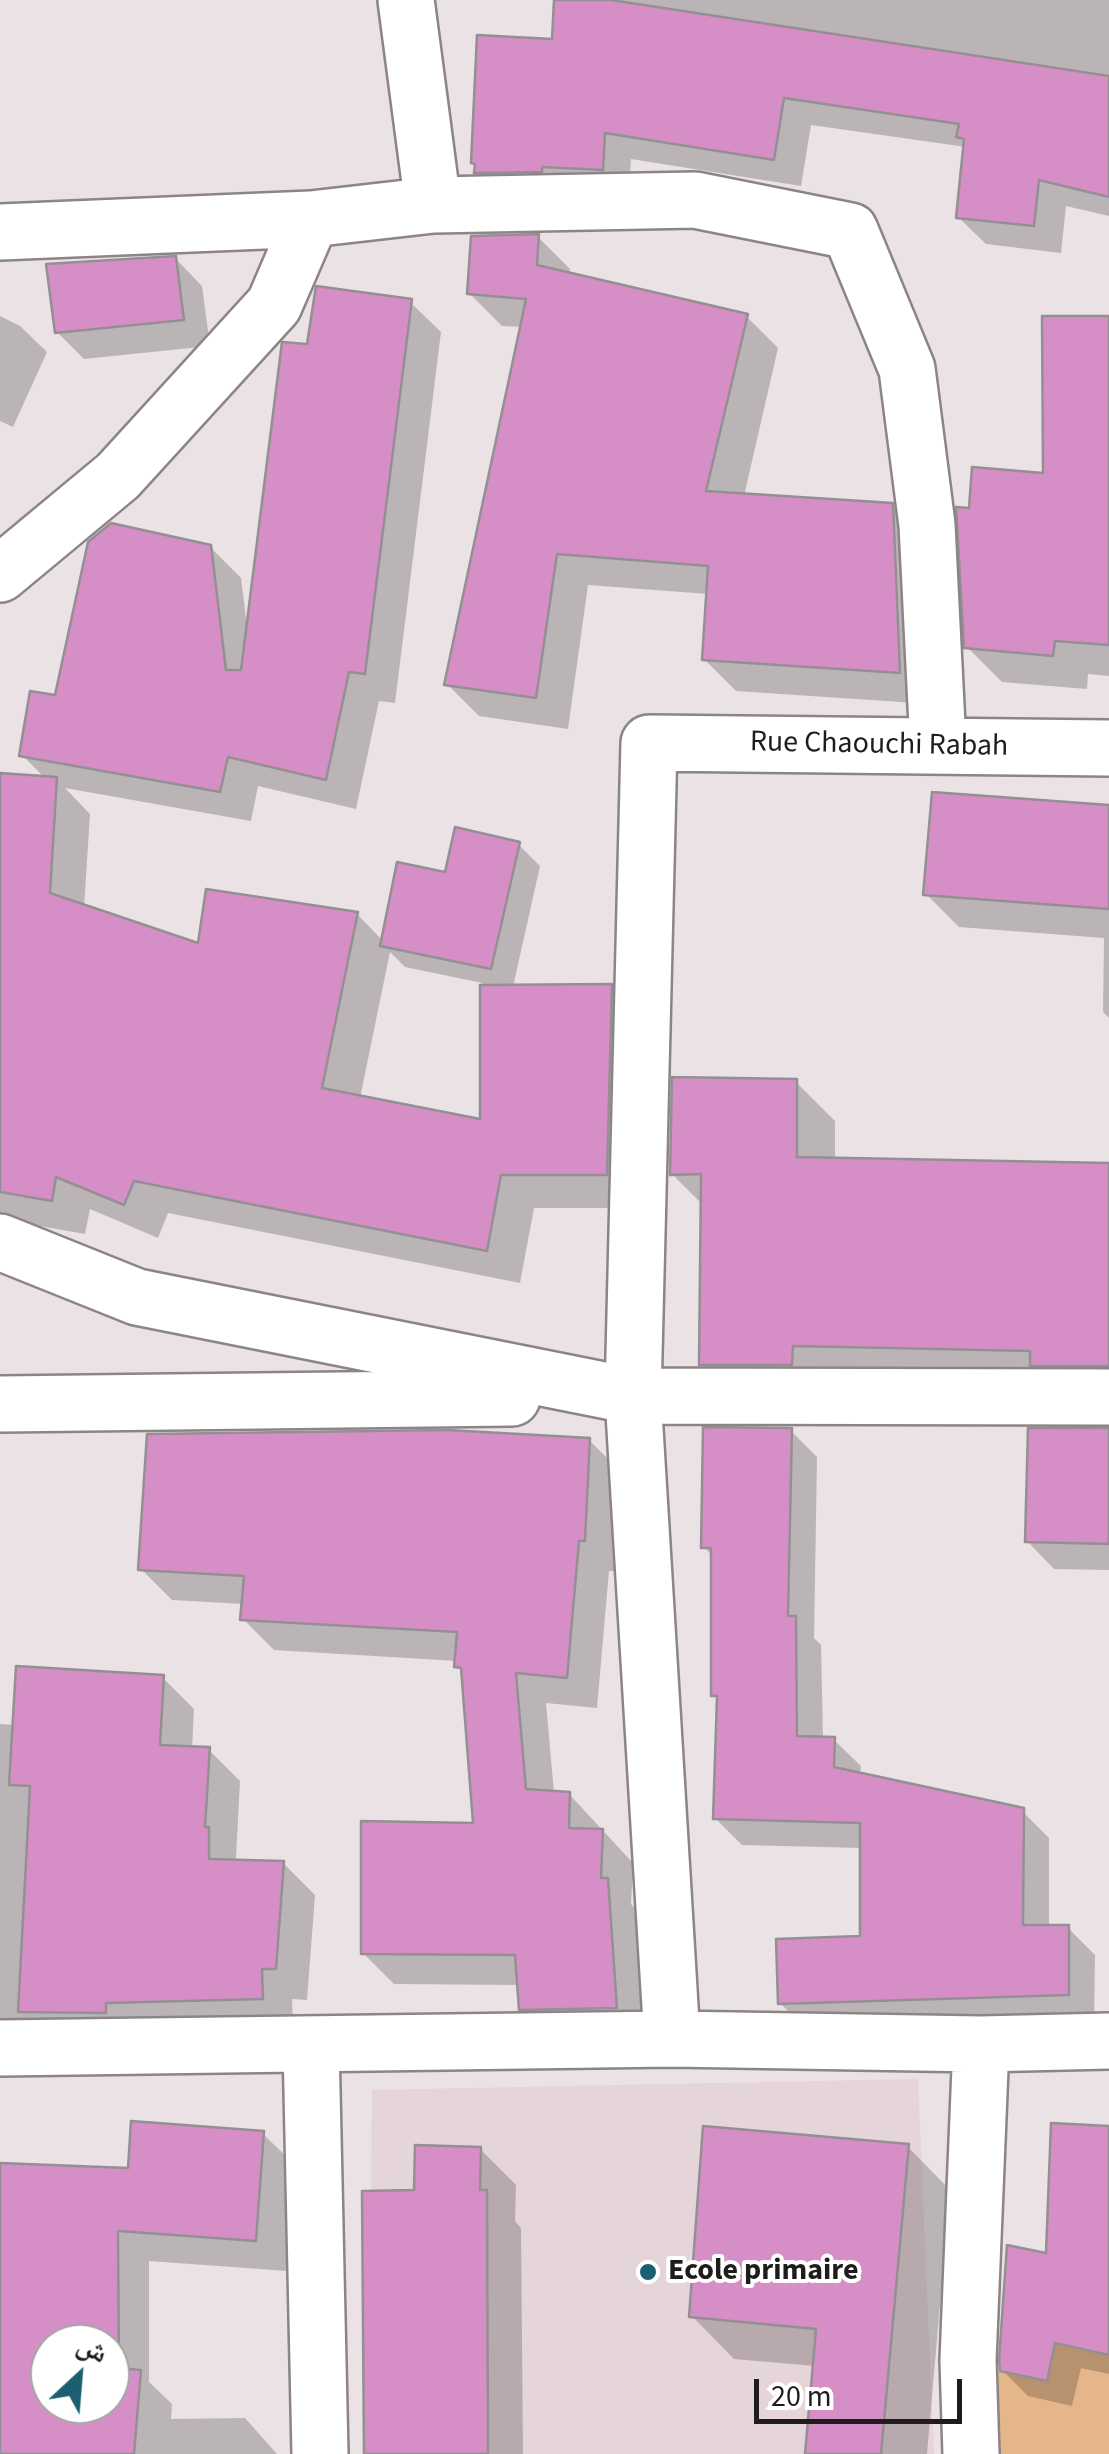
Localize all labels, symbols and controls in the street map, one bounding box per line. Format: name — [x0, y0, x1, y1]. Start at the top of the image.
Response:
street label: Rue Chaouchi Rabah — [749, 726, 1009, 766]
place label: Ecole primaire — [668, 2254, 859, 2290]
marker: Ecole primaire — [637, 2261, 659, 2283]
north arrow — [30, 2324, 130, 2424]
text: ش — [70, 2324, 114, 2373]
scale bar — [759, 2359, 966, 2421]
text: 20 m — [771, 2375, 832, 2418]

